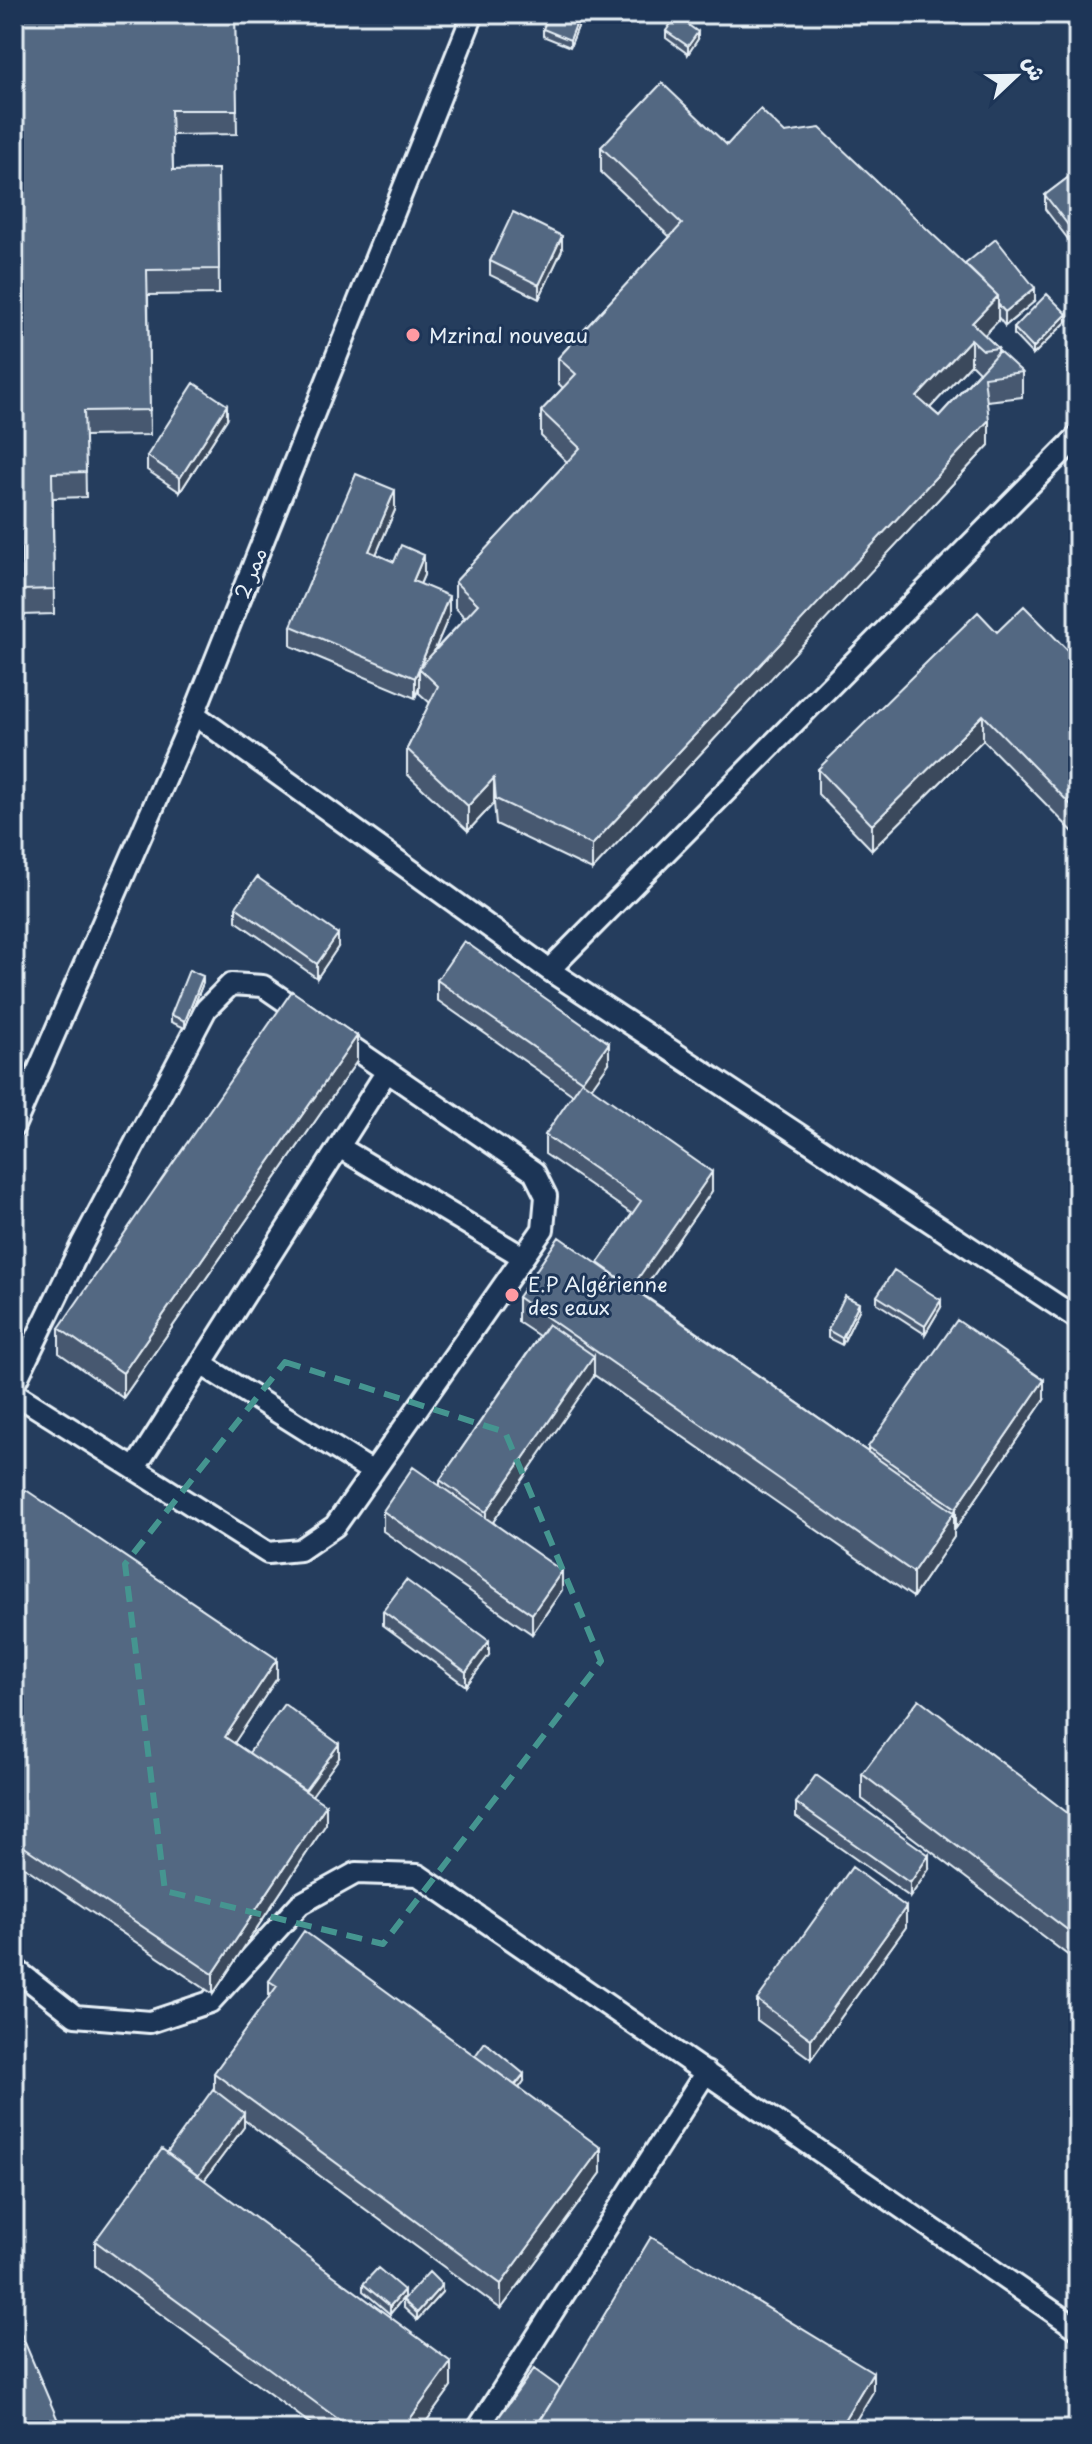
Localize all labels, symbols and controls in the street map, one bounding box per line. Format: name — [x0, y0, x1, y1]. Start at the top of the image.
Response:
north arrow — [976, 36, 1056, 116]
text: ش — [1016, 51, 1056, 85]
place label: Mzrinal nouveau — [429, 320, 588, 350]
marker: Mzrinal nouveau — [404, 326, 422, 344]
street label: ممر 2 — [226, 543, 274, 603]
place label: E.P Algérienne des eaux — [528, 1269, 667, 1322]
marker: E.P Algérienne des eaux — [503, 1286, 521, 1304]

